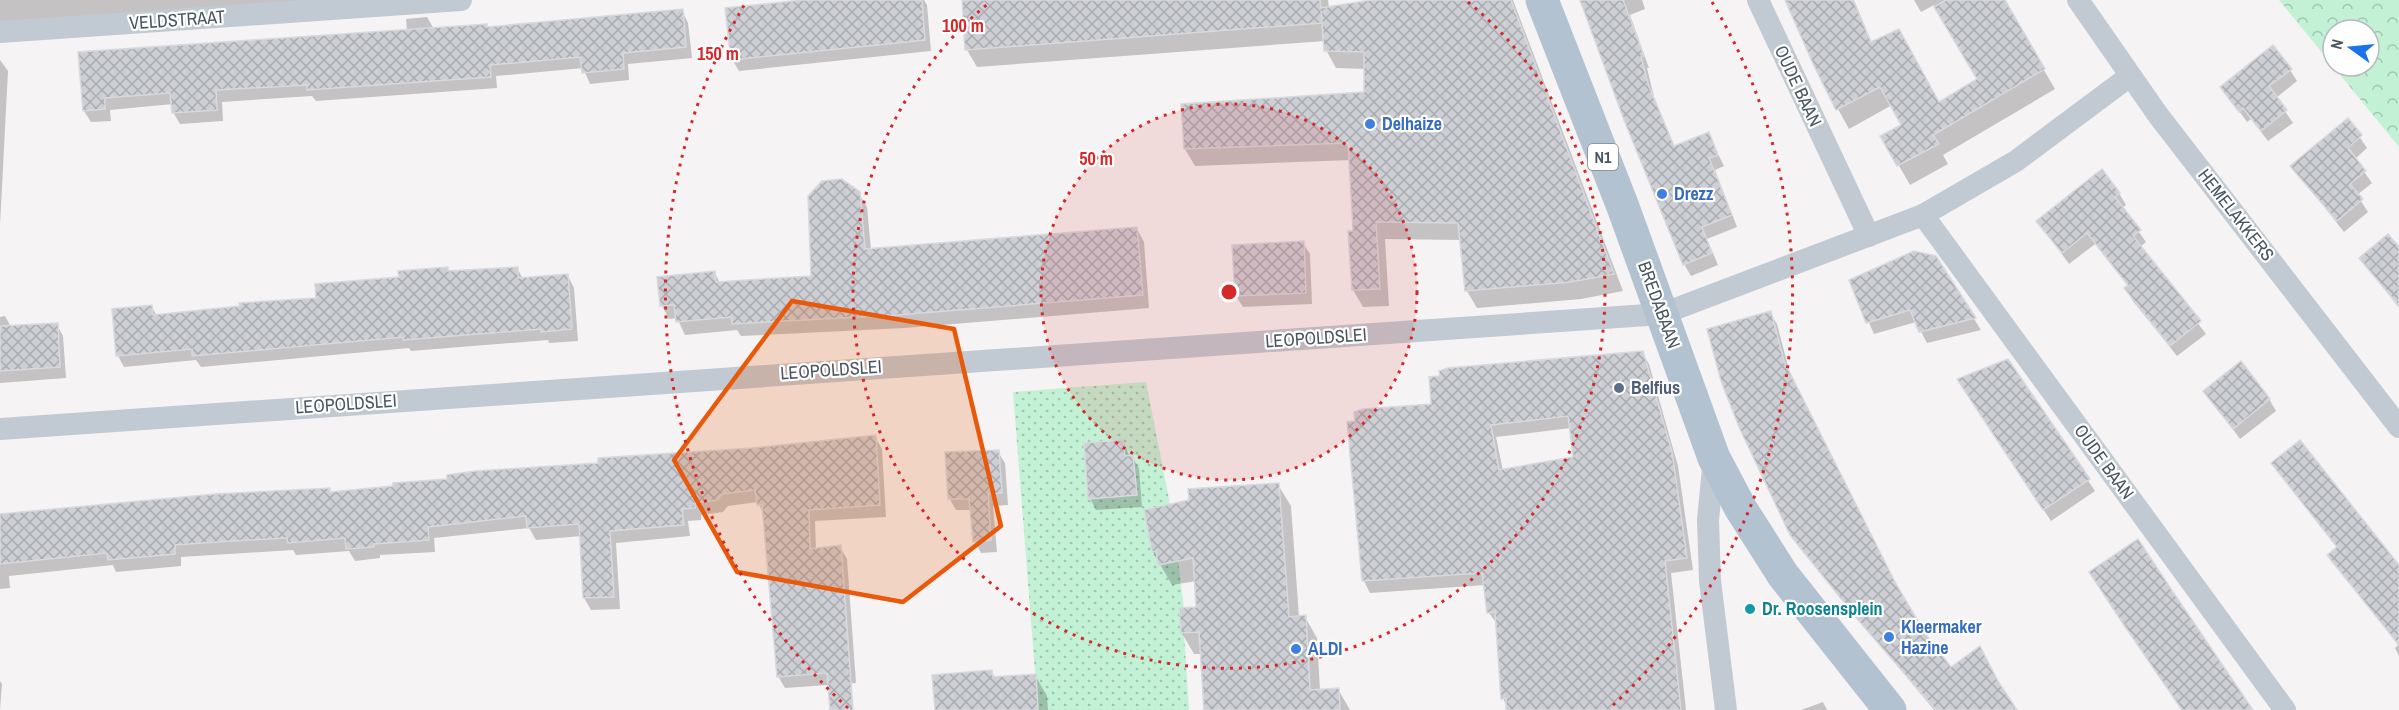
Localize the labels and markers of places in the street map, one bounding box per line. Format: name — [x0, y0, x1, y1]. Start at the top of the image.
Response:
place label: Delhaize — [1382, 111, 1442, 136]
marker: Delhaize — [1363, 117, 1377, 131]
place label: Drezz — [1674, 181, 1714, 206]
marker: Drezz — [1655, 187, 1669, 201]
centre of rings — [1219, 282, 1239, 302]
place label: Belfius — [1631, 375, 1680, 400]
marker: Belfius — [1612, 381, 1626, 395]
place label: Dr. Roosensplein — [1762, 596, 1883, 621]
marker: Dr. Roosensplein — [1743, 602, 1757, 616]
place label: Kleermaker Hazine — [1901, 614, 1982, 660]
marker: Kleermaker Hazine — [1882, 630, 1896, 644]
place label: ALDI — [1308, 636, 1342, 661]
marker: ALDI — [1289, 642, 1303, 656]

